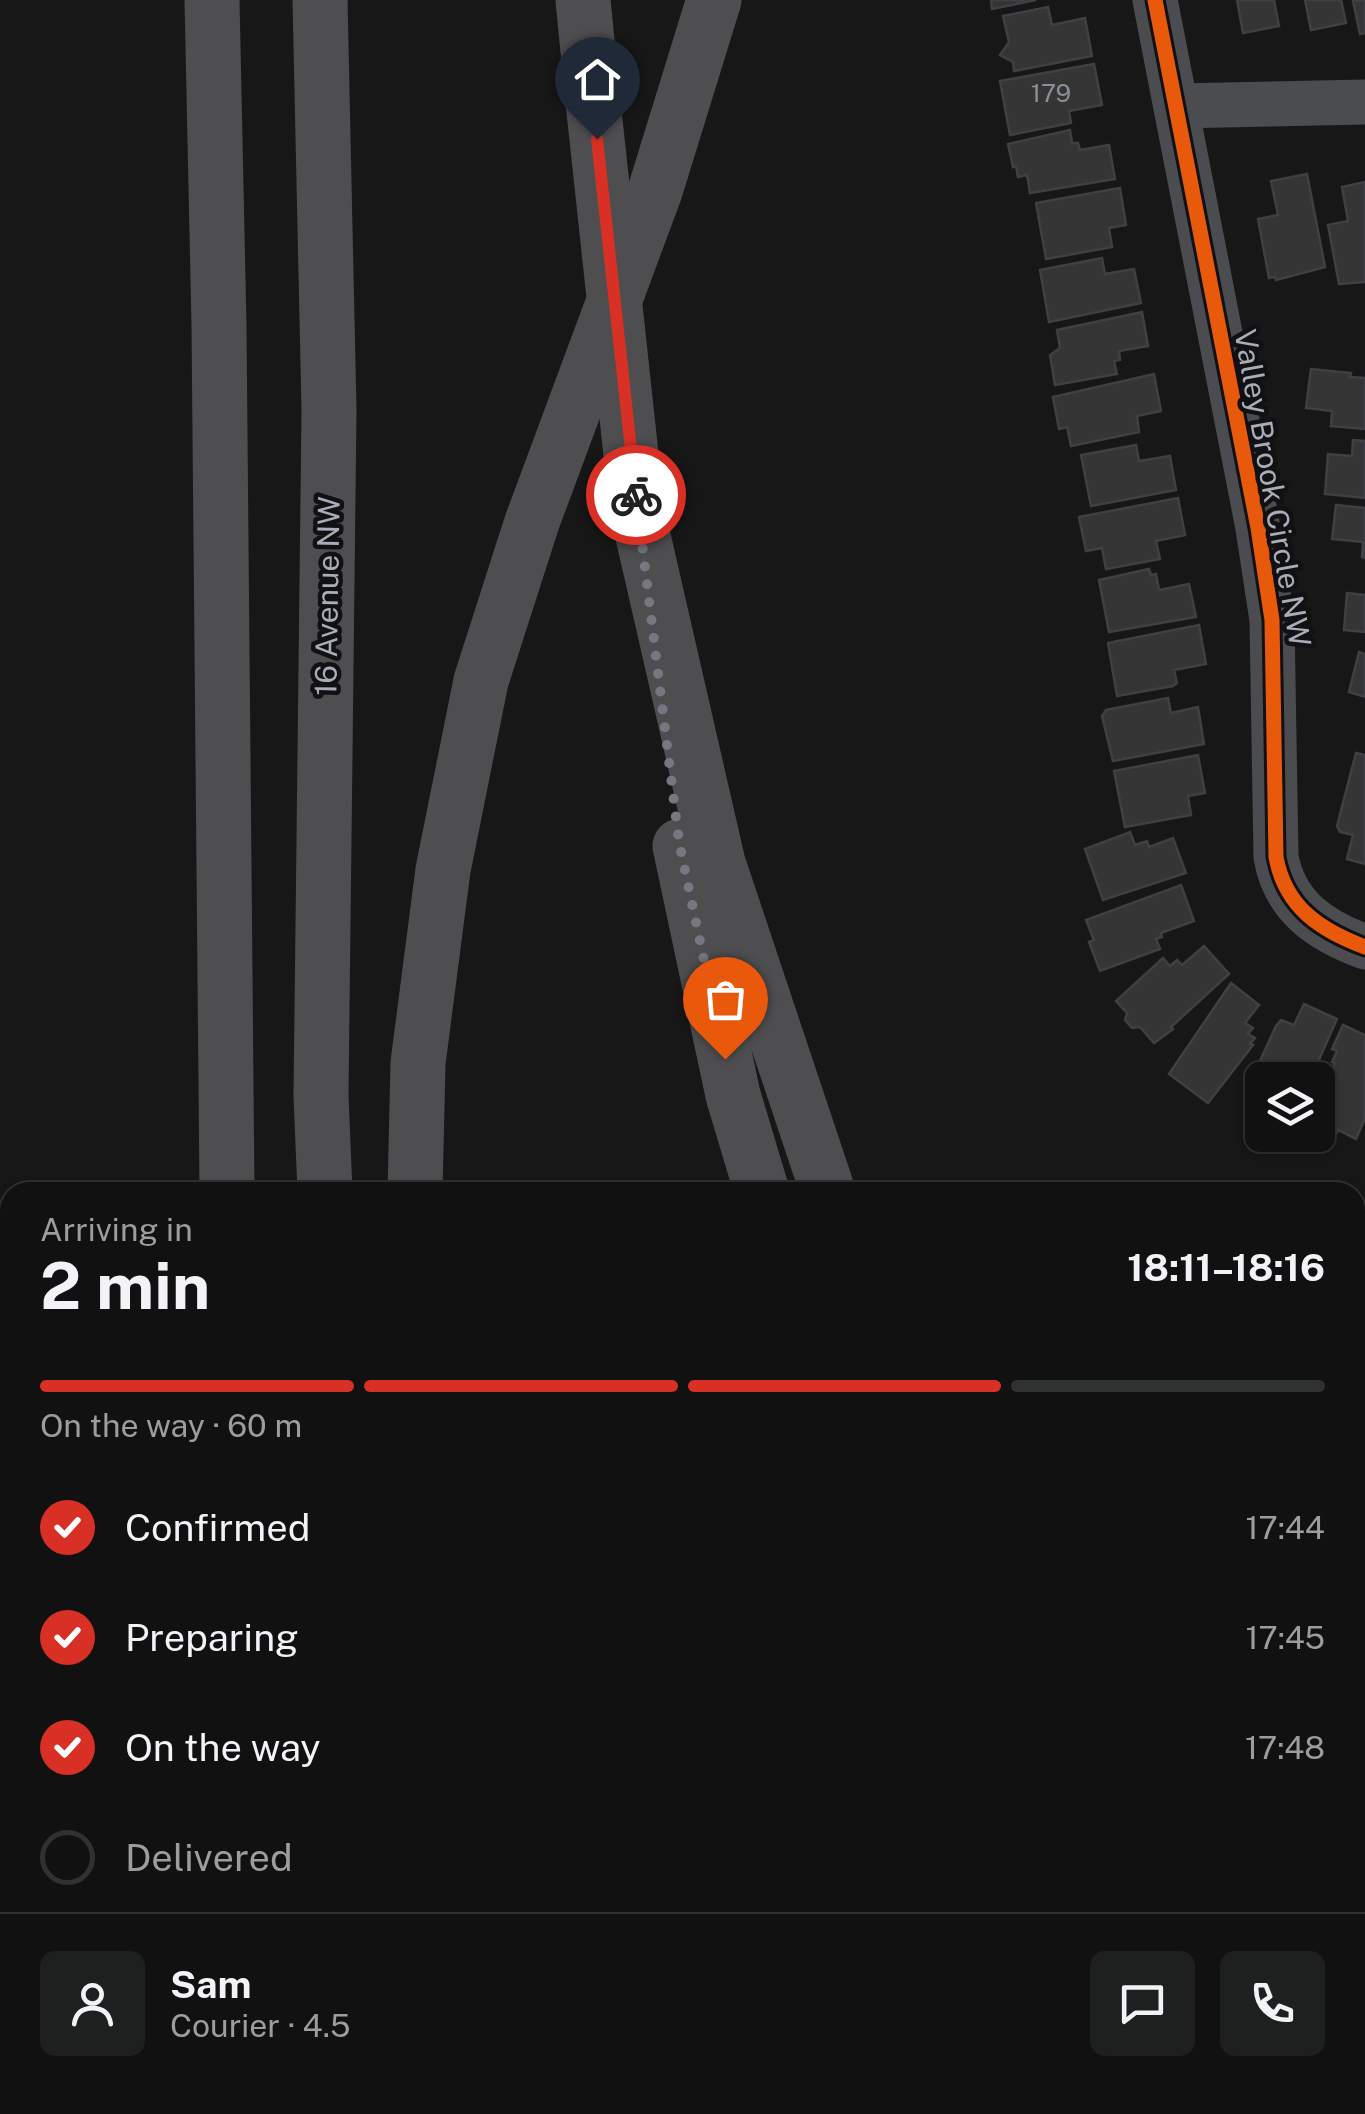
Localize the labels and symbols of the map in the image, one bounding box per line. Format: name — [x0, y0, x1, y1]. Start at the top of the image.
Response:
pin — [555, 37, 640, 140]
house number: 179 — [1031, 78, 1071, 108]
street label: Valley Brook Circle NW — [1227, 326, 1319, 650]
courier — [586, 445, 686, 545]
street label: 16 Avenue NW — [307, 496, 347, 696]
pin — [683, 957, 768, 1060]

